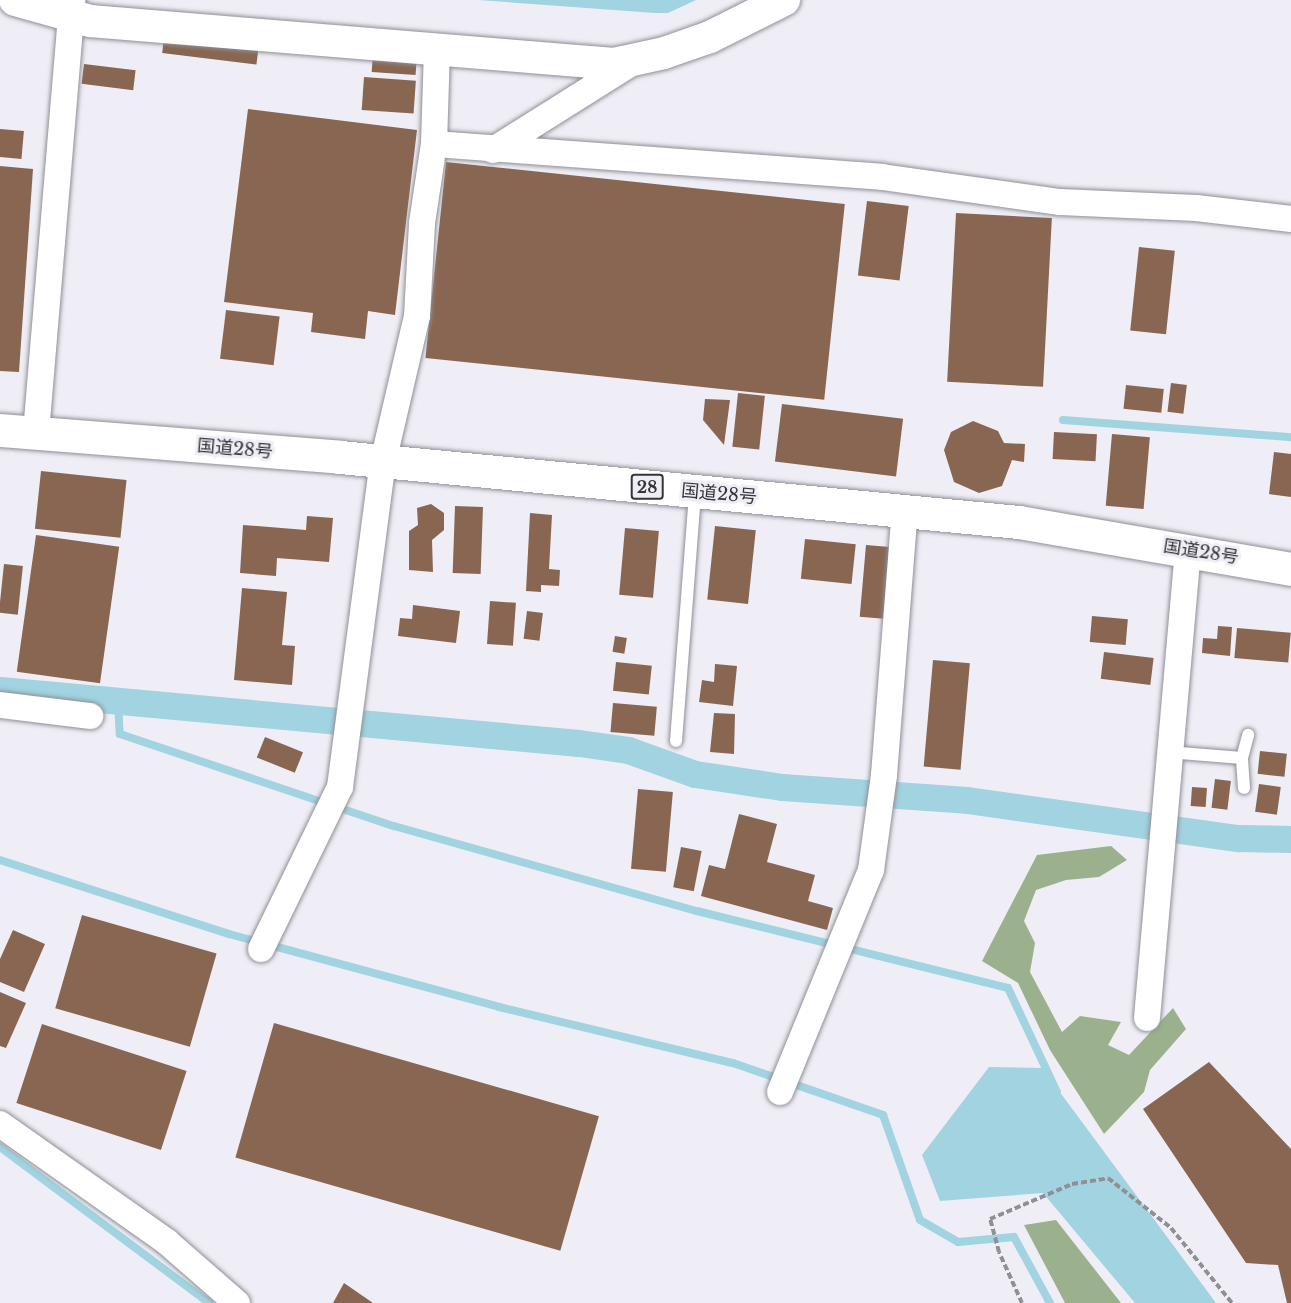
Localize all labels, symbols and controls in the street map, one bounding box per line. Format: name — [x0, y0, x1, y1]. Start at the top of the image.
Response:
street label: 国道28号 — [196, 435, 274, 463]
road number: 28 — [630, 474, 664, 500]
street label: 国道28号 — [680, 480, 758, 508]
street label: 国道28号 — [1162, 535, 1240, 569]

